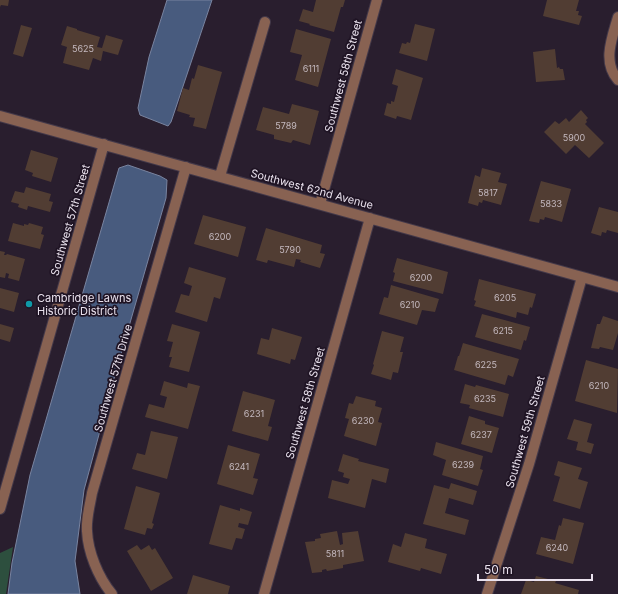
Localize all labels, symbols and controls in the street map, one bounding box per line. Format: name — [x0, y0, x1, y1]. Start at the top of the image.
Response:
street label: Southwest 58th Street — [321, 18, 365, 134]
house number: 5625 — [72, 43, 94, 54]
house number: 6111 — [303, 63, 319, 74]
house number: 5789 — [275, 120, 297, 131]
house number: 5900 — [563, 132, 586, 143]
street label: Southwest 57th Street — [47, 162, 93, 277]
street label: Southwest 62nd Avenue — [249, 166, 375, 212]
house number: 5817 — [478, 187, 498, 198]
house number: 5833 — [540, 198, 563, 209]
house number: 6200 — [209, 231, 232, 242]
house number: 5790 — [279, 244, 301, 255]
house number: 6200 — [410, 272, 433, 283]
place label: Cambridge Lawns Historic District — [37, 291, 131, 318]
house number: 6205 — [494, 292, 516, 303]
marker: Cambridge Lawns Historic District — [24, 299, 34, 309]
house number: 6210 — [400, 299, 421, 310]
street label: Southwest 57th Drive — [91, 323, 135, 433]
house number: 6215 — [493, 325, 513, 336]
street label: Southwest 58th Street — [282, 345, 328, 461]
house number: 6225 — [475, 359, 497, 370]
street label: Southwest 59th Street — [502, 374, 548, 490]
house number: 6210 — [589, 380, 610, 391]
house number: 6235 — [474, 393, 496, 404]
house number: 6231 — [244, 408, 264, 419]
house number: 6230 — [352, 415, 374, 426]
house number: 6237 — [470, 429, 492, 440]
house number: 6239 — [452, 459, 475, 470]
house number: 6241 — [229, 461, 249, 472]
house number: 6240 — [546, 542, 569, 553]
house number: 5811 — [326, 548, 344, 559]
scale bar — [478, 556, 592, 582]
text: 50 m — [484, 562, 513, 577]

